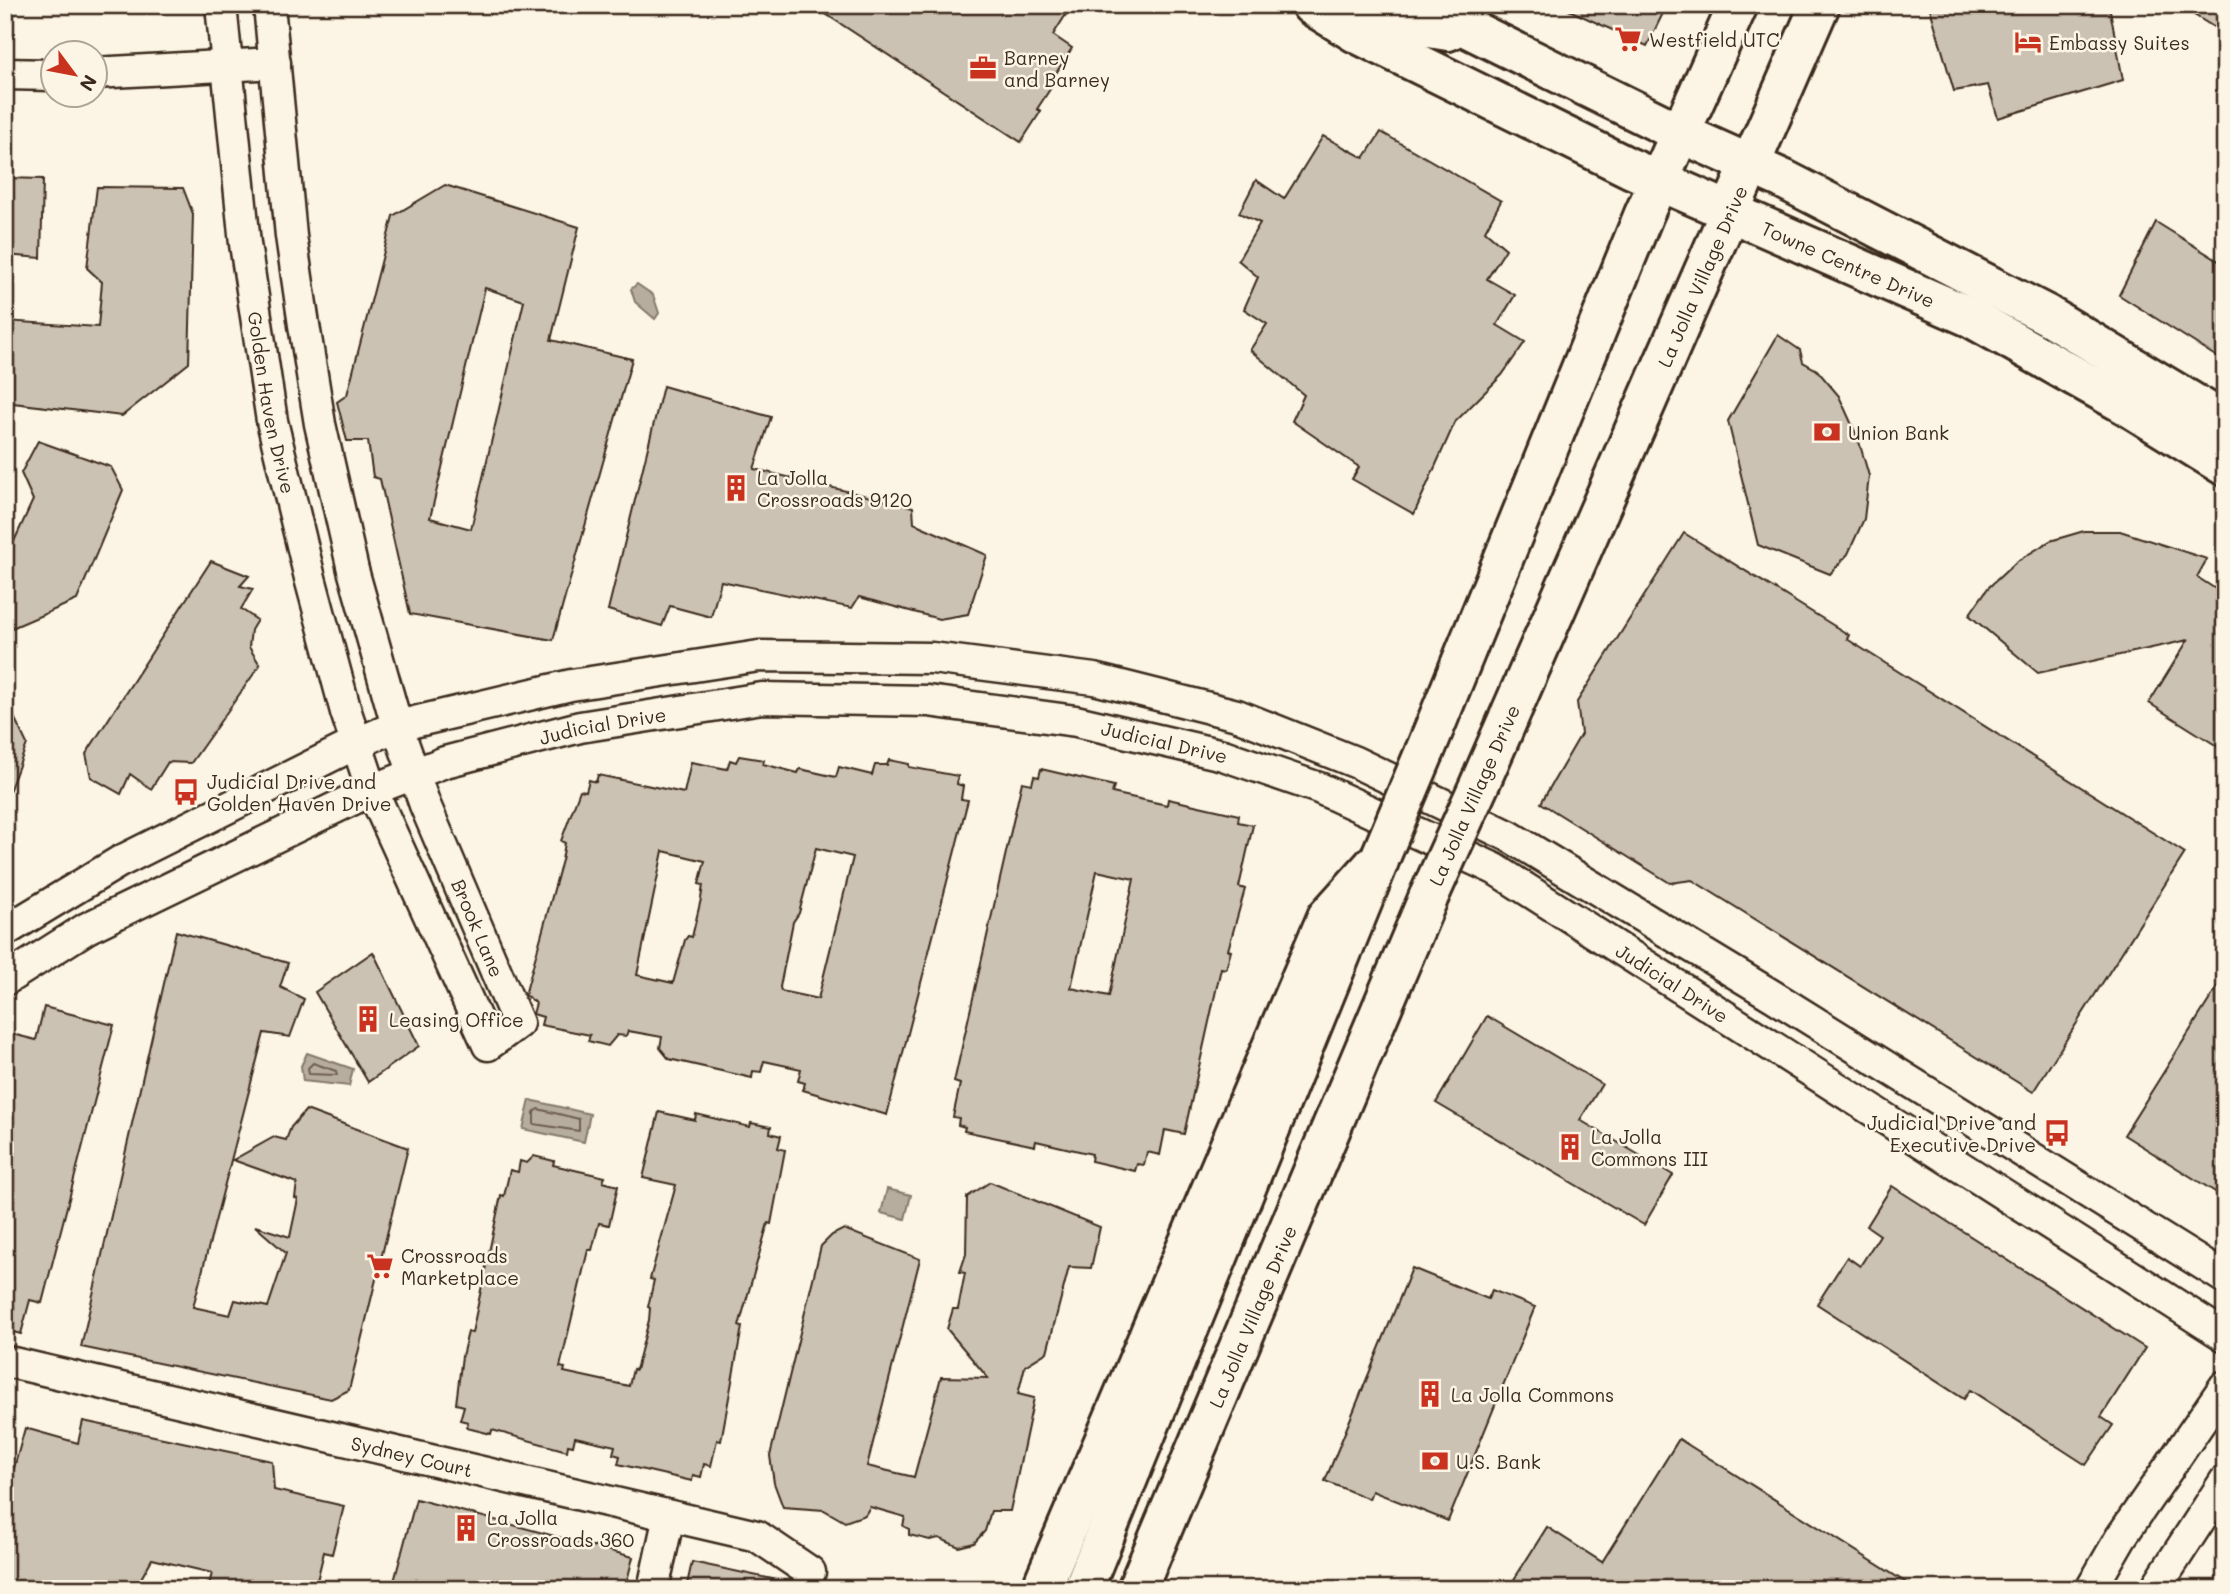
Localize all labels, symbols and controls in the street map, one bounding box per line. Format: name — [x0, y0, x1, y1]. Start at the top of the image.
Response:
supermarket icon: Westfield UTC — [1613, 24, 1643, 54]
place label: Westfield UTC — [1649, 27, 1780, 52]
hotel icon: Embassy Suites — [2013, 27, 2043, 57]
place label: Embassy Suites — [2049, 30, 2190, 55]
north arrow — [38, 38, 108, 108]
place label: Barney and Barney — [1004, 45, 1110, 92]
office icon: Barney and Barney — [968, 53, 998, 83]
text: N — [74, 71, 103, 96]
street label: La Jolla Village Drive — [1651, 181, 1752, 371]
street label: Towne Centre Drive — [1758, 215, 1939, 313]
street label: Golden Haven Drive — [243, 310, 302, 496]
bank icon: Union Bank — [1812, 417, 1842, 447]
place label: Union Bank — [1848, 420, 1949, 445]
place label: La Jolla Crossroads 9120 — [757, 465, 912, 512]
building icon: La Jolla Crossroads 9120 — [721, 473, 751, 503]
street label: Judicial Drive — [536, 701, 668, 750]
street label: La Jolla Village Drive — [1423, 701, 1525, 889]
street label: Judicial Drive — [1099, 715, 1230, 768]
place label: Judicial Drive and Golden Haven Drive — [207, 769, 392, 816]
bus stop icon: Judicial Drive and Golden Haven Drive — [171, 777, 201, 807]
street label: Brook Lane — [446, 875, 510, 981]
street label: Judicial Drive — [1612, 937, 1734, 1028]
building icon: Leasing Office — [353, 1004, 383, 1034]
place label: Leasing Office — [389, 1007, 524, 1032]
place label: Judicial Drive and Executive Drive — [1867, 1110, 2036, 1157]
bus stop icon: Judicial Drive and Executive Drive — [2042, 1118, 2072, 1148]
place label: La Jolla Commons III — [1591, 1124, 1708, 1171]
building icon: La Jolla Commons III — [1555, 1132, 1585, 1162]
street label: La Jolla Village Drive — [1202, 1221, 1301, 1411]
place label: Crossroads Marketplace — [401, 1243, 519, 1290]
supermarket icon: Crossroads Marketplace — [365, 1251, 395, 1281]
building icon: La Jolla Commons — [1415, 1379, 1445, 1409]
place label: La Jolla Commons — [1451, 1382, 1614, 1407]
street label: Sydney Court — [349, 1429, 475, 1482]
bank icon: U.S. Bank — [1420, 1446, 1450, 1476]
place label: U.S. Bank — [1456, 1449, 1541, 1474]
place label: La Jolla Crossroads 360 — [487, 1505, 634, 1552]
building icon: La Jolla Crossroads 360 — [451, 1513, 481, 1543]

